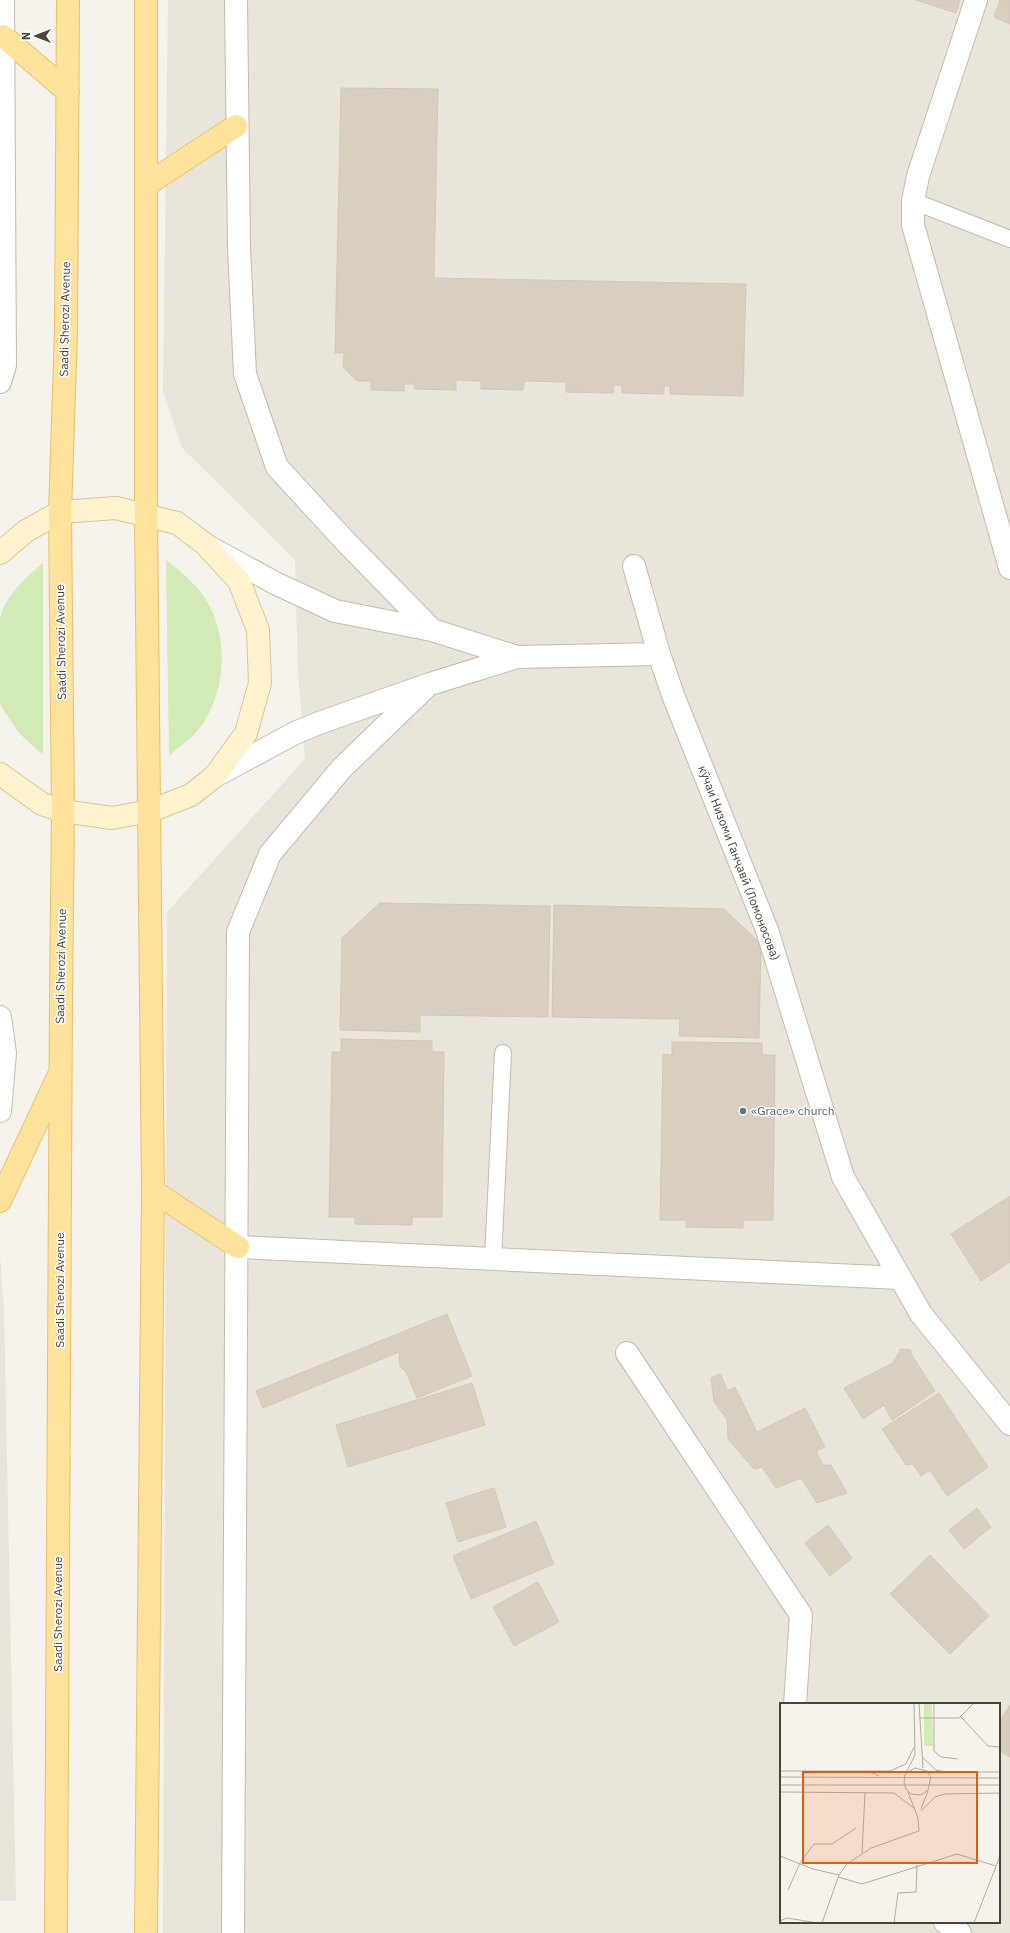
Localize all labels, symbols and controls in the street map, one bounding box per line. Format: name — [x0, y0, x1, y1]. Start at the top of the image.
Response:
north arrow — [16, 16, 56, 56]
text: N — [19, 32, 33, 40]
street label: Saadi Sherozi Avenue — [56, 261, 73, 377]
street label: Saadi Sherozi Avenue — [52, 584, 69, 700]
street label: кӯчаи Низоми Ганҷавӣ (Ломоносова) — [695, 763, 784, 962]
street label: Saadi Sherozi Avenue — [52, 908, 69, 1024]
place label: «Grace» church — [751, 1103, 835, 1118]
marker: «Grace» church — [738, 1106, 748, 1116]
street label: Saadi Sherozi Avenue — [52, 1232, 67, 1348]
street label: Saadi Sherozi Avenue — [50, 1556, 65, 1672]
inset map — [780, 1703, 1000, 1923]

